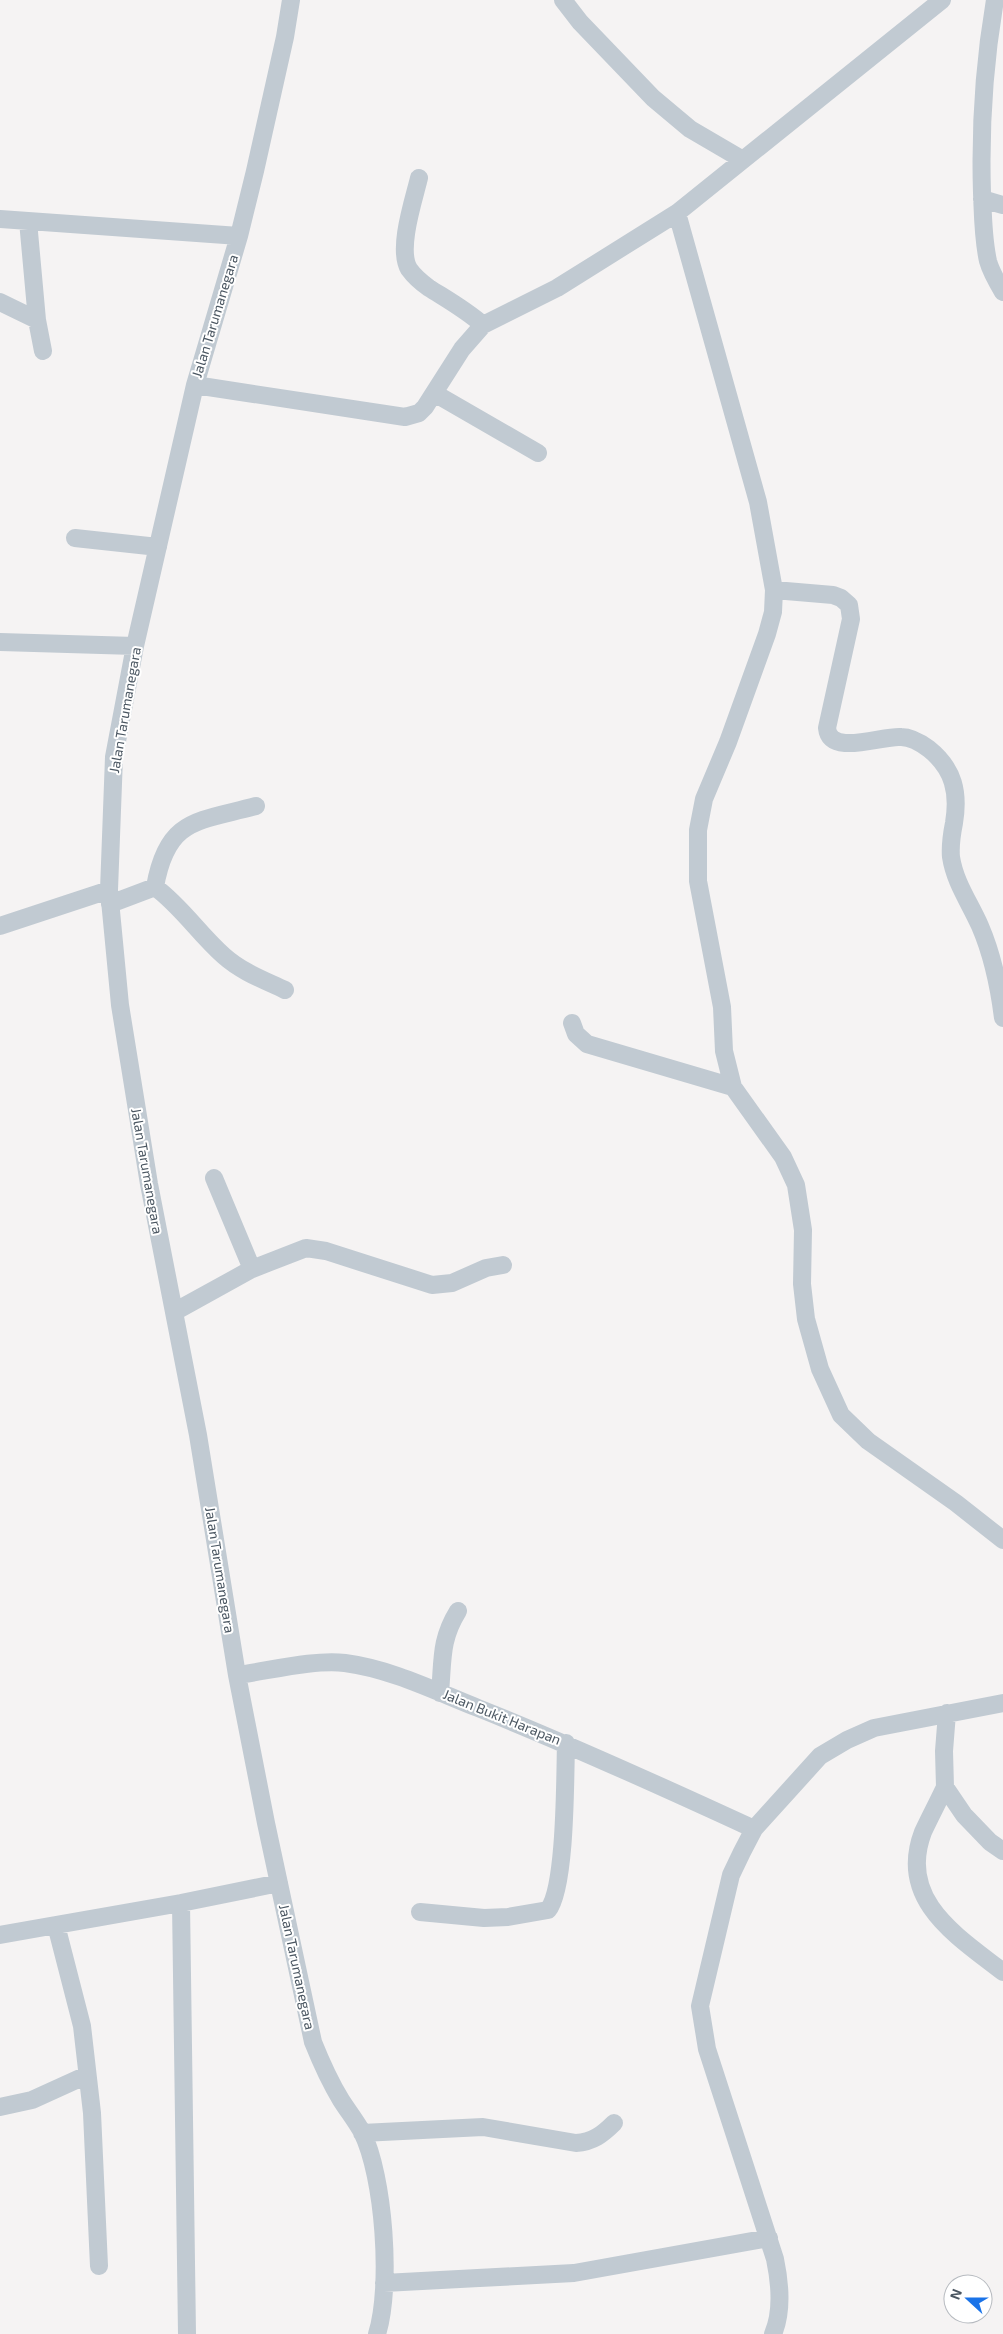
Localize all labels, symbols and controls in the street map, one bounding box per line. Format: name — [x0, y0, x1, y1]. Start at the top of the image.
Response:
street label: Jalan Tarumanegara — [188, 252, 241, 379]
street label: Jalan Tarumanegara — [105, 646, 144, 774]
street label: Jalan Tarumanegara — [128, 1107, 167, 1235]
street label: Jalan Tarumanegara — [202, 1506, 239, 1634]
street label: Jalan Bukit Harapan — [441, 1685, 564, 1748]
street label: Jalan Tarumanegara — [276, 1903, 319, 2031]
north arrow — [943, 2274, 993, 2324]
text: N — [946, 2286, 965, 2302]

